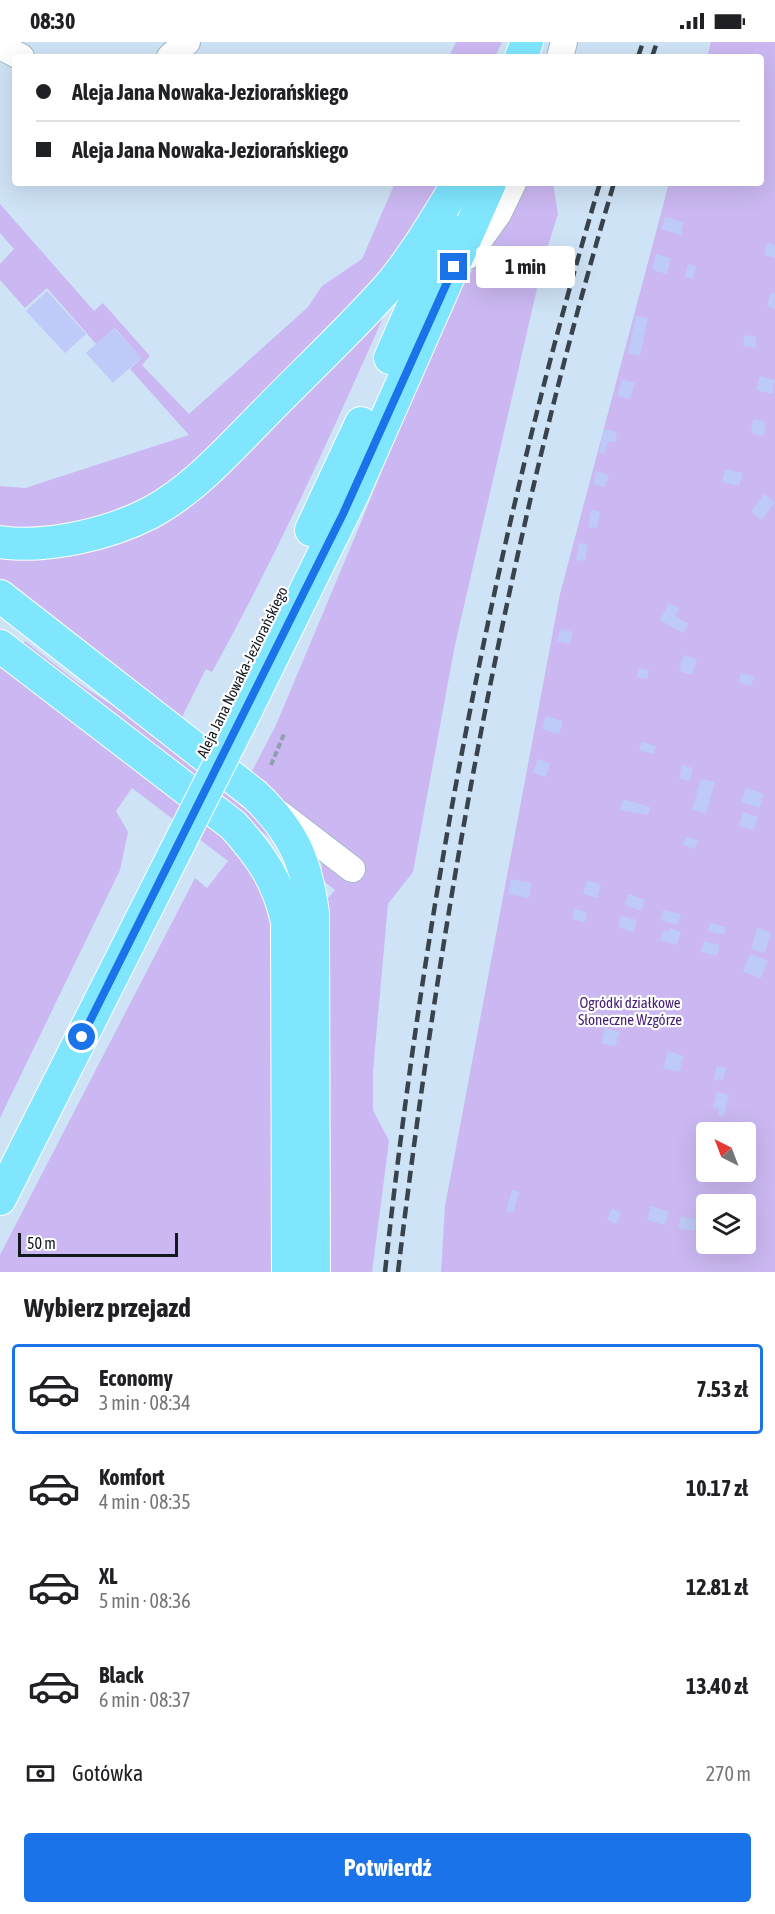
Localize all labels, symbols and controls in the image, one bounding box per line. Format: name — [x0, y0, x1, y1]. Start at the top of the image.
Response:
text: 08:30 — [30, 8, 75, 34]
text: Aleja Jana Nowaka-Jeziorańskiego — [72, 79, 349, 105]
text: Aleja Jana Nowaka-Jeziorańskiego — [72, 137, 349, 163]
callout: 1 min — [475, 246, 574, 288]
route end — [440, 253, 467, 280]
text: 1 min — [505, 255, 546, 278]
street label: Aleja Jana Nowaka-Jeziorańskiego — [193, 584, 291, 760]
park label: Ogródki działkowe Słoneczne Wzgórze — [578, 994, 682, 1028]
route start — [68, 1023, 95, 1050]
north arrow — [696, 1122, 756, 1182]
map controls — [696, 1122, 756, 1254]
button: layers — [696, 1194, 756, 1254]
scale bar — [18, 1230, 178, 1258]
text: 50 m — [27, 1234, 56, 1252]
text: Wybierz przejazd — [24, 1292, 191, 1323]
icon: car — [27, 1362, 81, 1416]
text: Economy — [99, 1365, 173, 1391]
text: 7.53 zł — [696, 1376, 748, 1402]
text: 3 min · 08:34 — [99, 1391, 191, 1414]
icon: car — [27, 1461, 81, 1515]
text: Komfort — [99, 1464, 165, 1490]
text: 10.17 zł — [686, 1475, 748, 1501]
text: 4 min · 08:35 — [99, 1490, 191, 1513]
icon: car — [27, 1560, 81, 1614]
text: XL — [99, 1563, 117, 1589]
text: 12.81 zł — [686, 1574, 748, 1600]
text: 5 min · 08:36 — [99, 1589, 191, 1612]
icon: car — [27, 1659, 81, 1713]
text: Black — [99, 1662, 143, 1688]
text: 13.40 zł — [686, 1673, 748, 1699]
text: 6 min · 08:37 — [99, 1688, 191, 1711]
icon: cash — [24, 1757, 57, 1790]
text: Gotówka — [72, 1760, 143, 1786]
text: 270 m — [706, 1762, 751, 1785]
button: Potwierdź — [24, 1833, 751, 1902]

